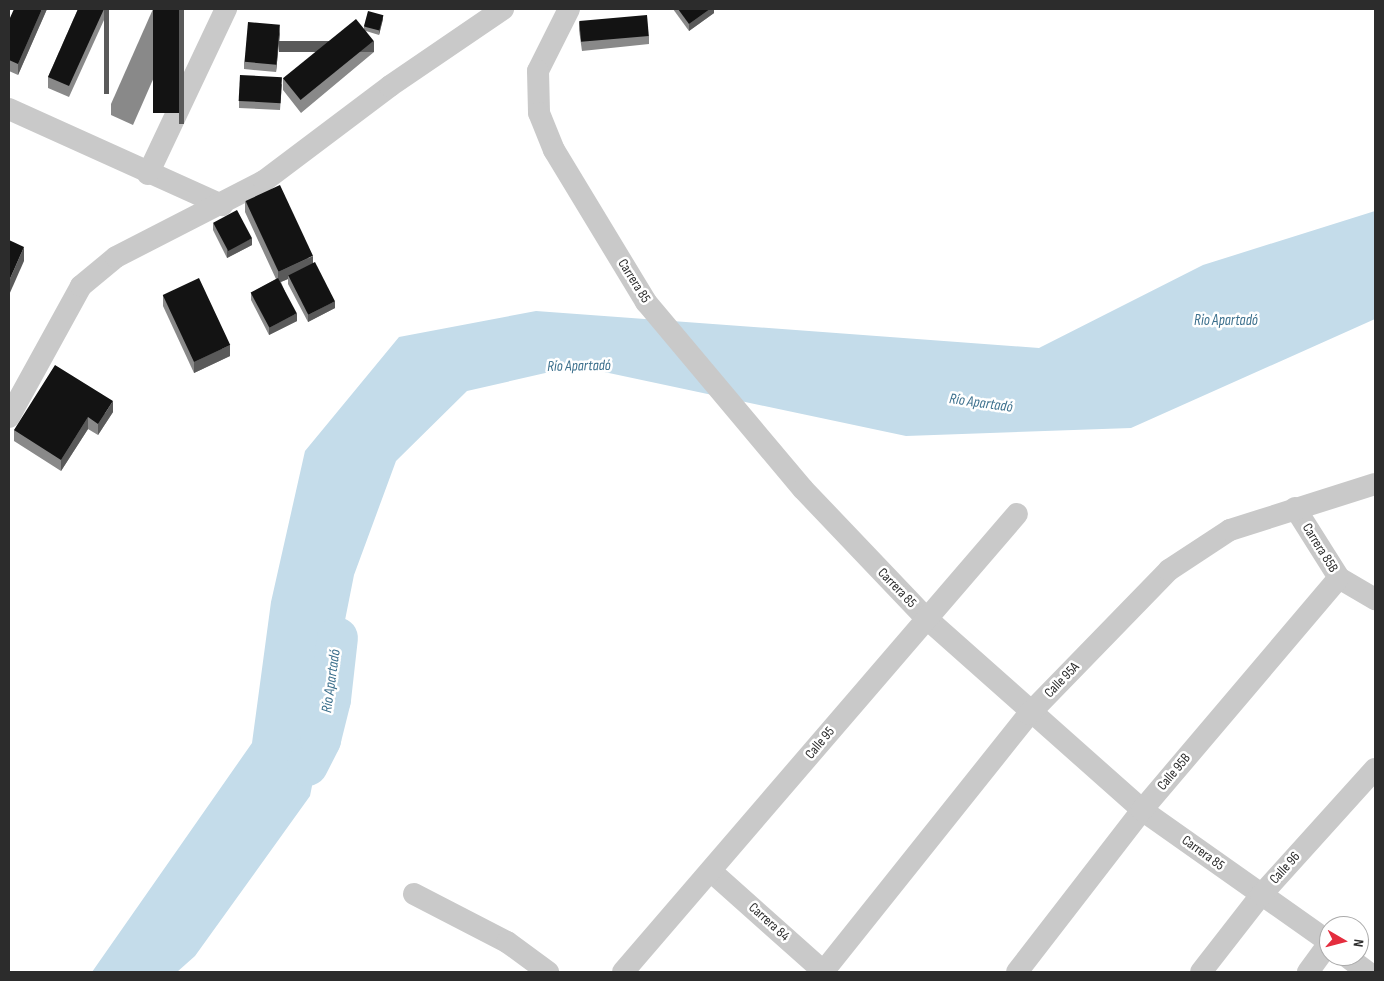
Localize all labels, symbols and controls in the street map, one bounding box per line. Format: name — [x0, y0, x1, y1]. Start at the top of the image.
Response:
street label: Carrera 85 — [614, 256, 654, 306]
water label: Rio Apartadó — [1194, 312, 1258, 330]
water label: Río Apartadó — [547, 356, 611, 376]
water label: Río Apartadó — [948, 390, 1014, 416]
street label: Carrera 85B — [1298, 520, 1342, 576]
street label: Carrera 85 — [874, 565, 920, 611]
water label: Río Apartadó — [318, 648, 344, 714]
street label: Calle 95A — [1041, 659, 1083, 701]
street label: Calle 95 — [802, 723, 838, 763]
street label: Calle 95B — [1154, 750, 1194, 794]
street label: Carrera 85 — [1178, 832, 1228, 874]
street label: Calle 96 — [1266, 849, 1304, 887]
street label: Carrera 84 — [745, 899, 793, 945]
north arrow — [1319, 916, 1369, 966]
text: N — [1349, 938, 1367, 948]

